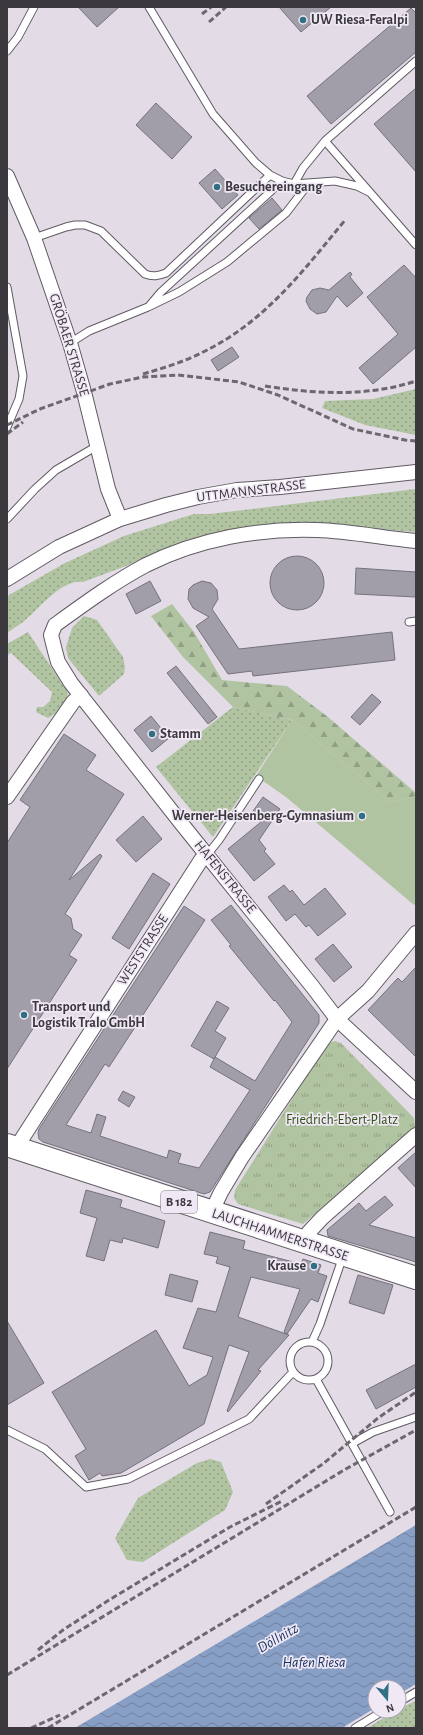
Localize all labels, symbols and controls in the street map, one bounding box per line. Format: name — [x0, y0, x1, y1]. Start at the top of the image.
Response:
place label: UW Riesa-Feralpi — [311, 13, 408, 27]
marker: UW Riesa-Feralpi — [298, 15, 308, 25]
place label: Besuchereingang — [225, 180, 323, 194]
marker: Besuchereingang — [212, 182, 222, 192]
street label: GRÖBAER STRASSE — [47, 291, 94, 398]
street label: UTTMANNSTRASSE — [196, 477, 307, 505]
place label: Stamm — [160, 727, 201, 741]
marker: Stamm — [147, 729, 157, 739]
place label: Werner-Heisenberg-Gymnasium — [172, 809, 354, 823]
marker: Werner-Heisenberg-Gymnasium — [357, 811, 367, 821]
street label: HAFENSTRASSE — [192, 838, 259, 916]
street label: WESTSTRASSE — [115, 912, 171, 988]
place label: Transport und Logistik Tralo GmbH — [32, 1000, 145, 1030]
marker: Transport und Logistik Tralo GmbH — [19, 1010, 29, 1020]
park label: Friedrich-Ebert-Platz — [286, 1113, 398, 1127]
road number: B 182 — [161, 1191, 197, 1213]
street label: LAUCHHAMMERSTRASSE — [210, 1206, 350, 1264]
place label: Krause — [267, 1259, 306, 1273]
marker: Krause — [309, 1261, 319, 1271]
water label: Döllnitz — [255, 1620, 301, 1656]
water label: Hafen Riesa — [283, 1655, 345, 1670]
north arrow — [367, 1679, 407, 1719]
text: N — [385, 1702, 396, 1714]

